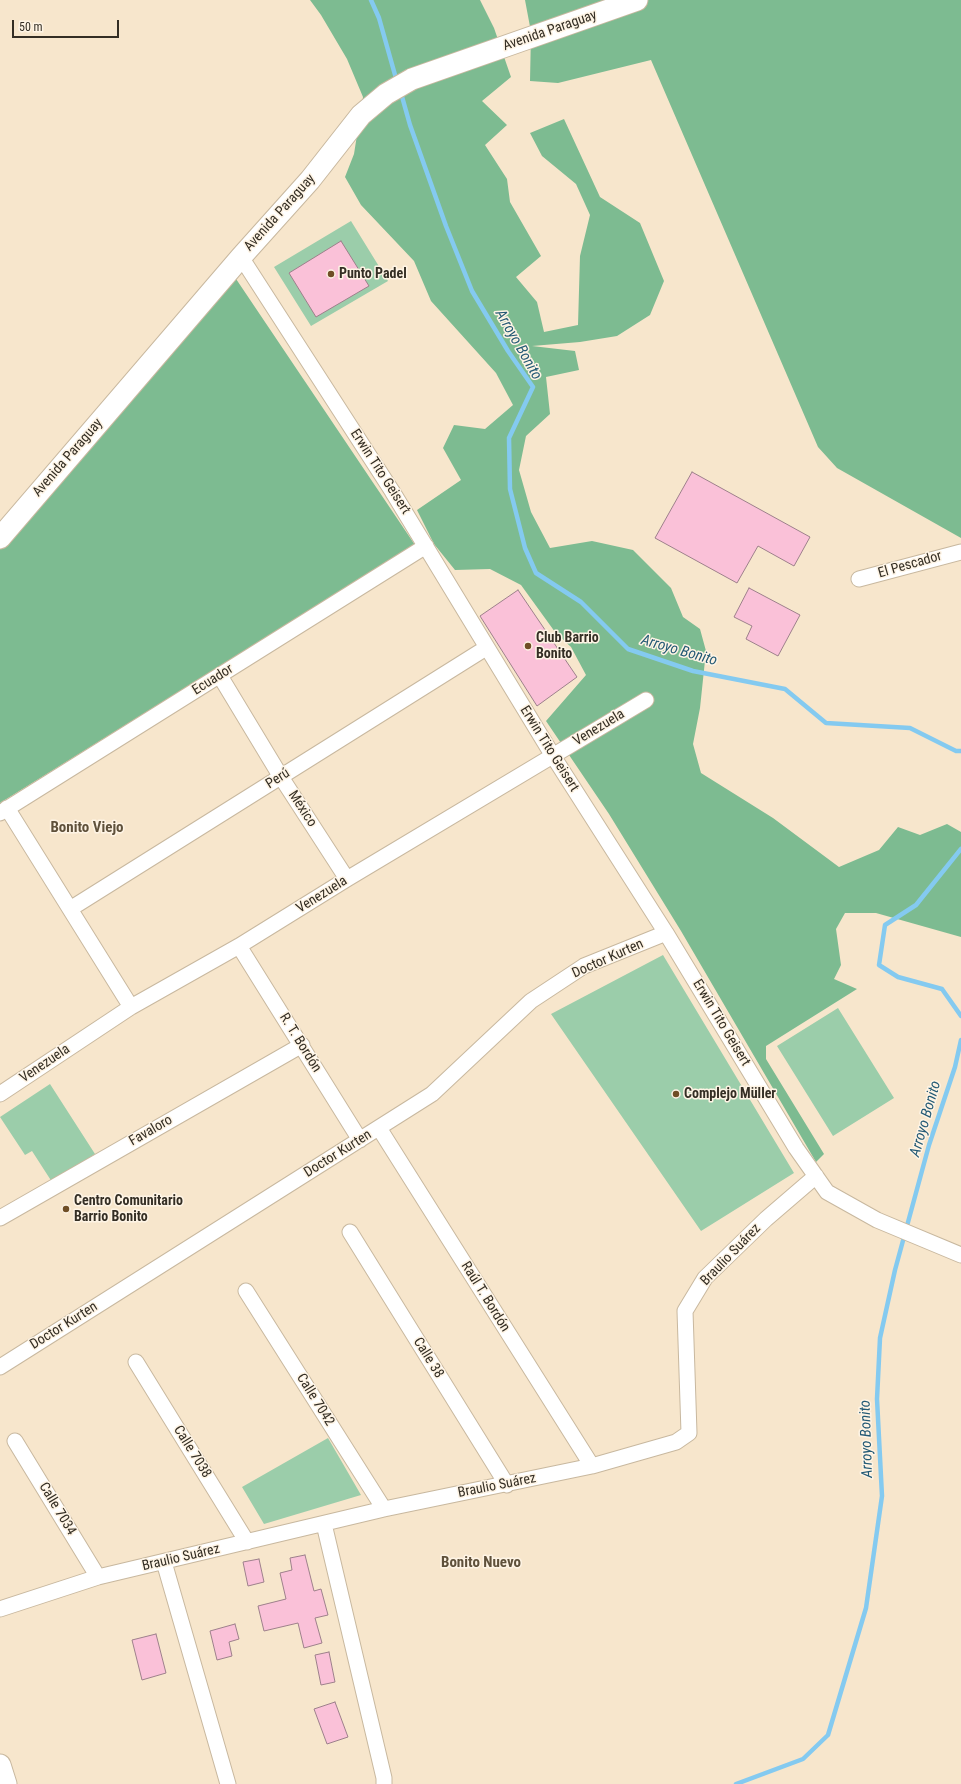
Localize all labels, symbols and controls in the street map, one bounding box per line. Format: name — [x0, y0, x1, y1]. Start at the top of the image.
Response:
street label: Avenida Paraguay — [501, 7, 599, 55]
scale bar — [14, 12, 121, 38]
text: 50 m — [19, 20, 43, 34]
street label: Avenida Paraguay — [241, 171, 319, 255]
place label: Punto Padel — [339, 266, 407, 282]
marker: Punto Padel — [326, 269, 336, 279]
water label: Arroyo Bonito — [491, 307, 545, 383]
street label: Avenida Paraguay — [29, 415, 107, 501]
street label: Erwin Tito Geisert — [346, 426, 414, 518]
street label: El Pescador — [876, 548, 944, 582]
place label: Club Barrio Bonito — [536, 630, 599, 662]
water label: Arroyo Bonito — [639, 632, 719, 670]
marker: Club Barrio Bonito — [523, 641, 533, 651]
street label: Ecuador — [189, 661, 237, 699]
street label: Erwin Tito Geisert — [516, 703, 582, 795]
street label: Venezuela — [570, 706, 628, 750]
street label: Perú — [263, 765, 293, 793]
street label: México — [284, 788, 320, 830]
district label: Bonito Viejo — [50, 819, 124, 837]
street label: Venezuela — [293, 873, 351, 917]
street label: Doctor Kurten — [570, 936, 646, 982]
street label: Erwin Tito Geisert — [689, 977, 753, 1069]
street label: R. T. Bordón — [275, 1010, 325, 1076]
street label: Venezuela — [17, 1041, 73, 1087]
water label: Arroyo Bonito — [907, 1079, 945, 1159]
place label: Complejo Müller — [684, 1086, 776, 1102]
marker: Complejo Müller — [671, 1089, 681, 1099]
street label: Favaloro — [126, 1112, 176, 1150]
street label: Doctor Kurten — [301, 1127, 375, 1181]
place label: Centro Comunitario Barrio Bonito — [74, 1193, 183, 1226]
marker: Centro Comunitario Barrio Bonito — [61, 1204, 71, 1214]
street label: Braulio Suárez — [697, 1221, 765, 1289]
street label: Raúl T. Bordón — [457, 1259, 513, 1335]
street label: Doctor Kurten — [27, 1299, 101, 1353]
street label: Calle 38 — [409, 1335, 447, 1381]
street label: Calle 7042 — [292, 1371, 338, 1429]
water label: Arroyo Bonito — [857, 1400, 877, 1478]
street label: Calle 7038 — [169, 1423, 215, 1481]
street label: Braulio Suárez — [456, 1470, 538, 1502]
street label: Calle 7034 — [35, 1480, 79, 1538]
street label: Braulio Suárez — [140, 1541, 222, 1575]
district label: Bonito Nuevo — [441, 1554, 521, 1572]

